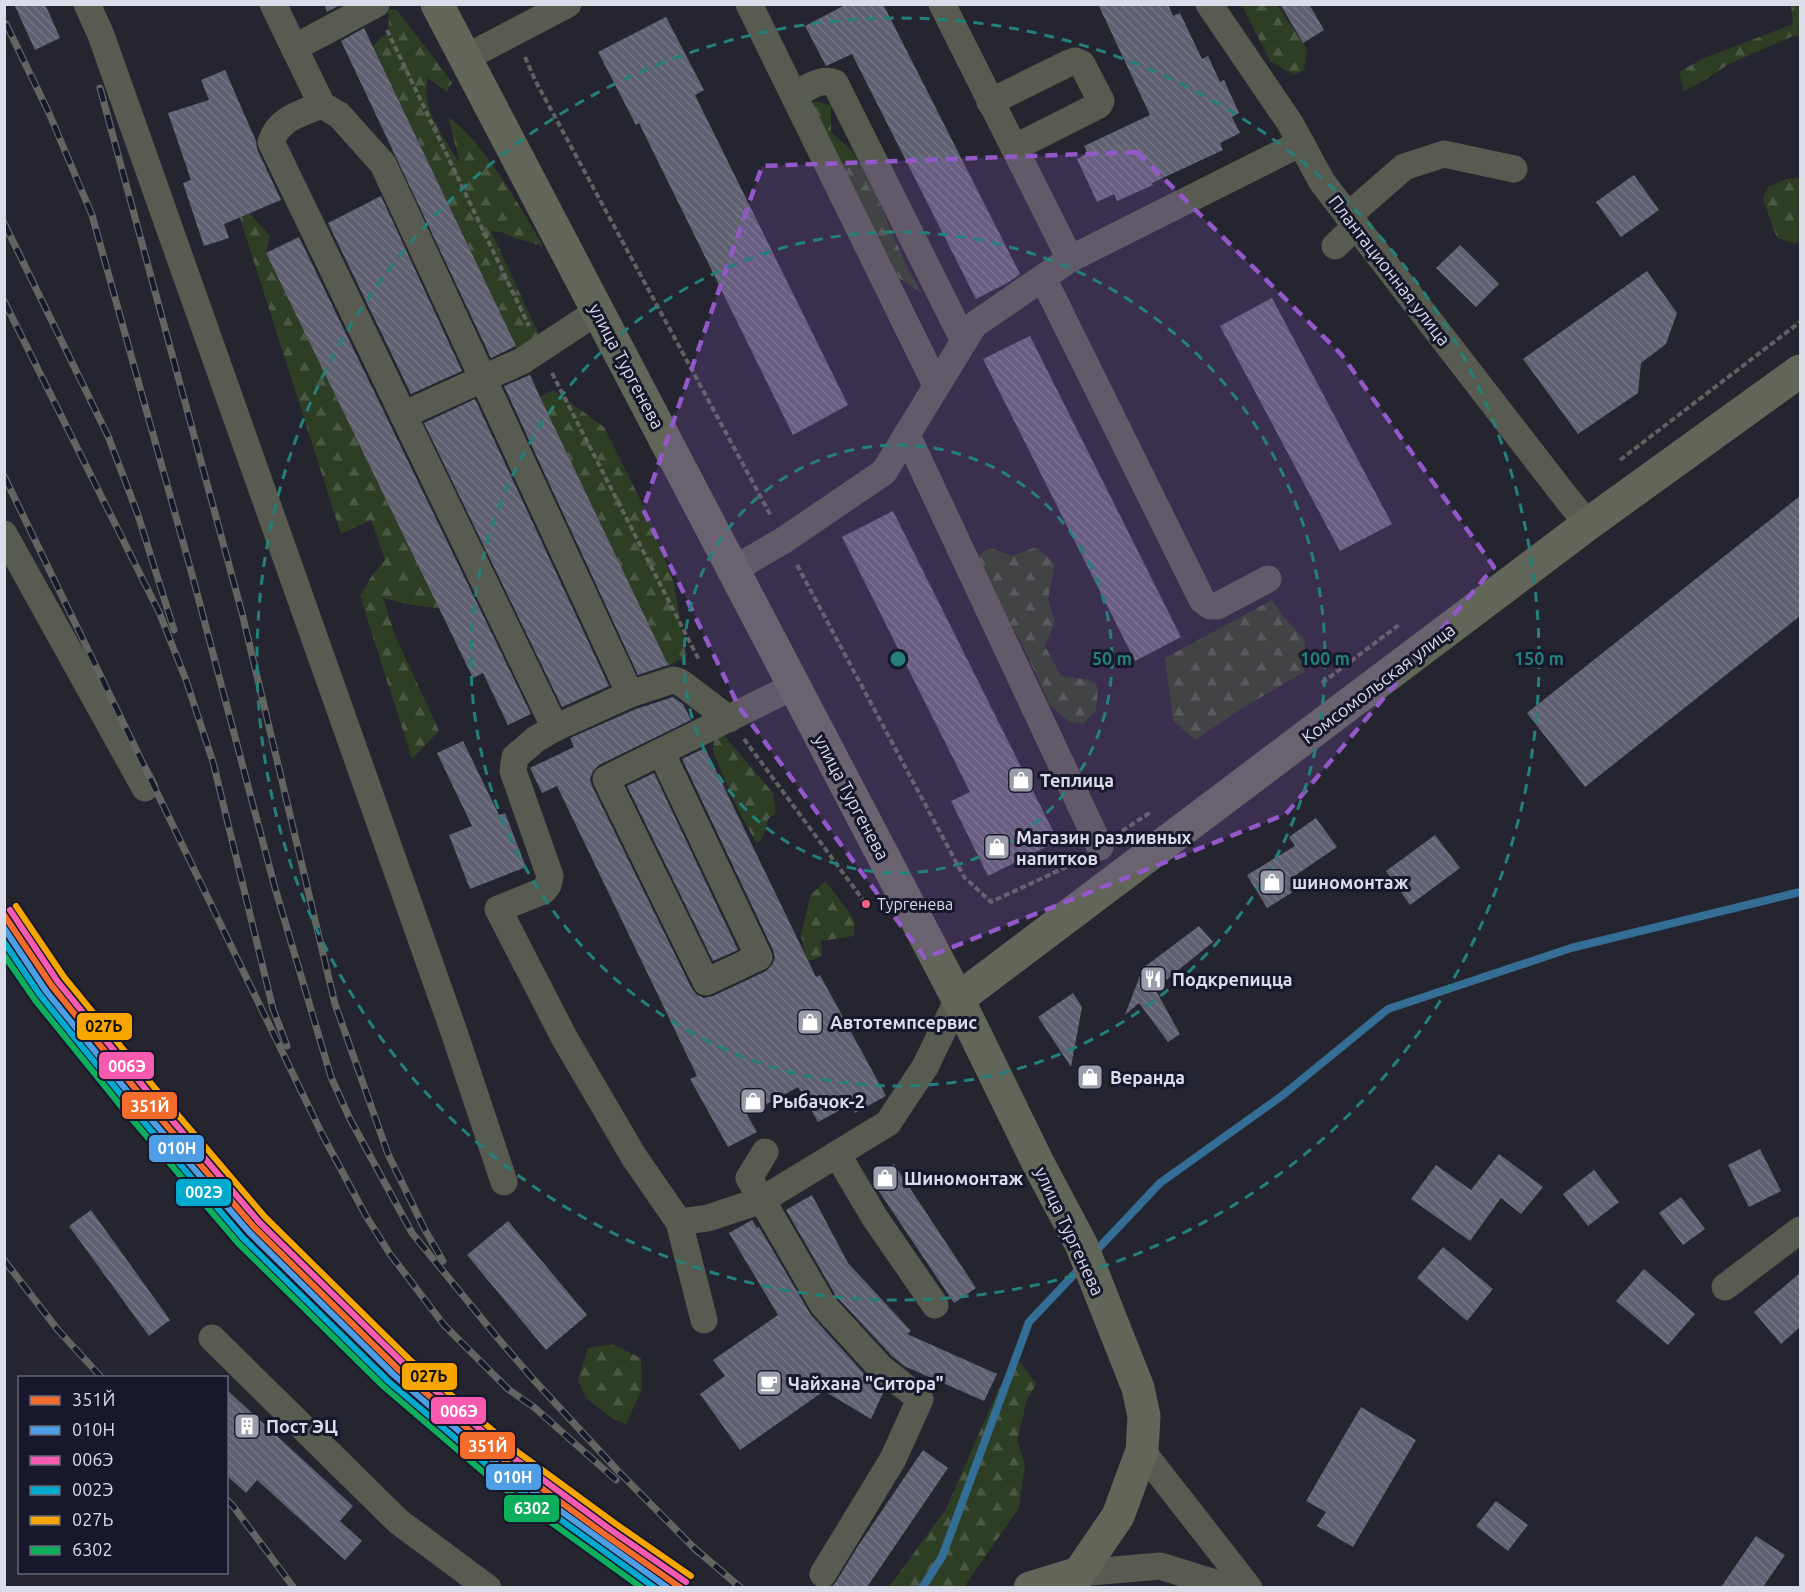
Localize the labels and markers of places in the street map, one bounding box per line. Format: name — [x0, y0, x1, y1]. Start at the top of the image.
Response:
centre of rings — [888, 649, 908, 669]
shop icon: Теплица — [1006, 765, 1036, 795]
place label: Теплица — [1040, 770, 1114, 790]
place label: Магазин разливных напитков — [1016, 827, 1192, 868]
shop icon: Магазин разливных напитков — [982, 832, 1012, 862]
shop icon: шиномонтаж — [1257, 867, 1287, 897]
place label: шиномонтаж — [1292, 872, 1409, 892]
place label: Тургенева — [877, 895, 953, 913]
marker: Тургенева — [860, 898, 872, 910]
restaurant icon: Подкрепицца — [1138, 964, 1168, 994]
place label: Подкрепицца — [1172, 969, 1293, 989]
shop icon: Автотемпсервис — [795, 1007, 825, 1037]
place label: Автотемпсервис — [830, 1012, 977, 1032]
shop icon: Веранда — [1075, 1062, 1105, 1092]
place label: Веранда — [1110, 1067, 1185, 1087]
shop icon: Рыбачок-2 — [738, 1086, 768, 1116]
place label: Рыбачок-2 — [772, 1091, 865, 1111]
shop icon: Шиномонтаж — [870, 1163, 900, 1193]
place label: Шиномонтаж — [904, 1168, 1024, 1188]
cafe icon: Чайхана "Ситора" — [754, 1368, 784, 1398]
place label: Чайхана "Ситора" — [788, 1373, 944, 1393]
building icon: Пост ЭЦ — [232, 1411, 262, 1441]
place label: Пост ЭЦ — [266, 1416, 338, 1436]

